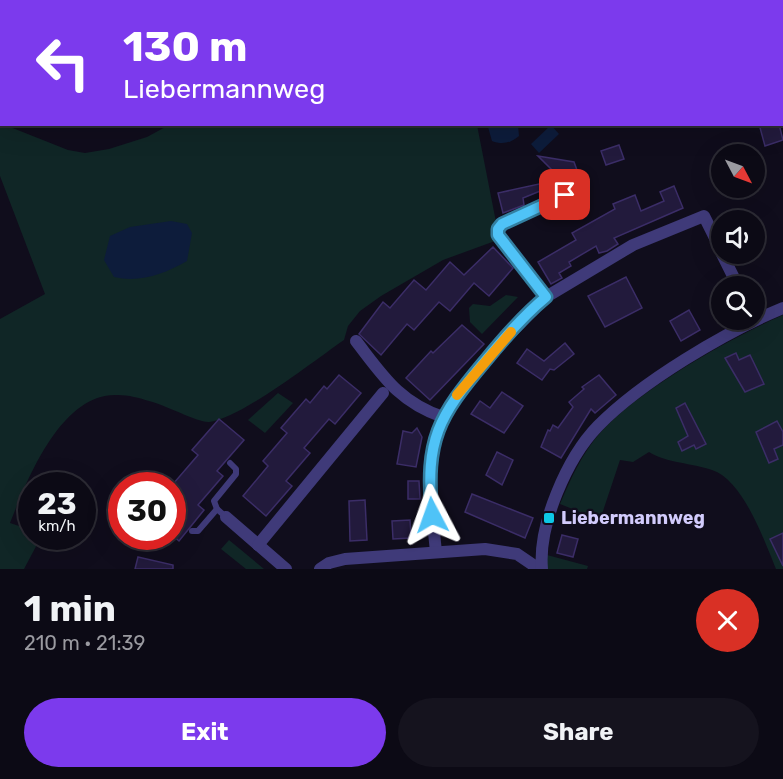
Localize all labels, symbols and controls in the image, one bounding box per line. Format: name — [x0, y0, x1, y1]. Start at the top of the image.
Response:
text: 130 m — [123, 22, 248, 72]
icon: left — [24, 24, 102, 102]
text: Liebermannweg — [123, 73, 325, 105]
north arrow — [711, 144, 765, 198]
map controls — [711, 144, 765, 330]
pin — [539, 169, 590, 220]
icon: arrive — [548, 178, 581, 211]
button: sound — [711, 210, 765, 264]
button: search — [711, 276, 765, 330]
speed limit sign: 30 — [108, 472, 186, 550]
position arrow — [400, 483, 464, 547]
text: 23 — [37, 486, 77, 522]
place label: Liebermannweg — [561, 507, 705, 529]
marker: Liebermannweg — [542, 511, 556, 525]
text: km/h — [38, 517, 76, 535]
text: 1 min — [24, 587, 116, 630]
button: close — [696, 589, 759, 652]
text: 210 m · 21:39 — [24, 631, 145, 655]
button: Exit — [24, 698, 386, 767]
button: Share — [398, 698, 759, 767]

